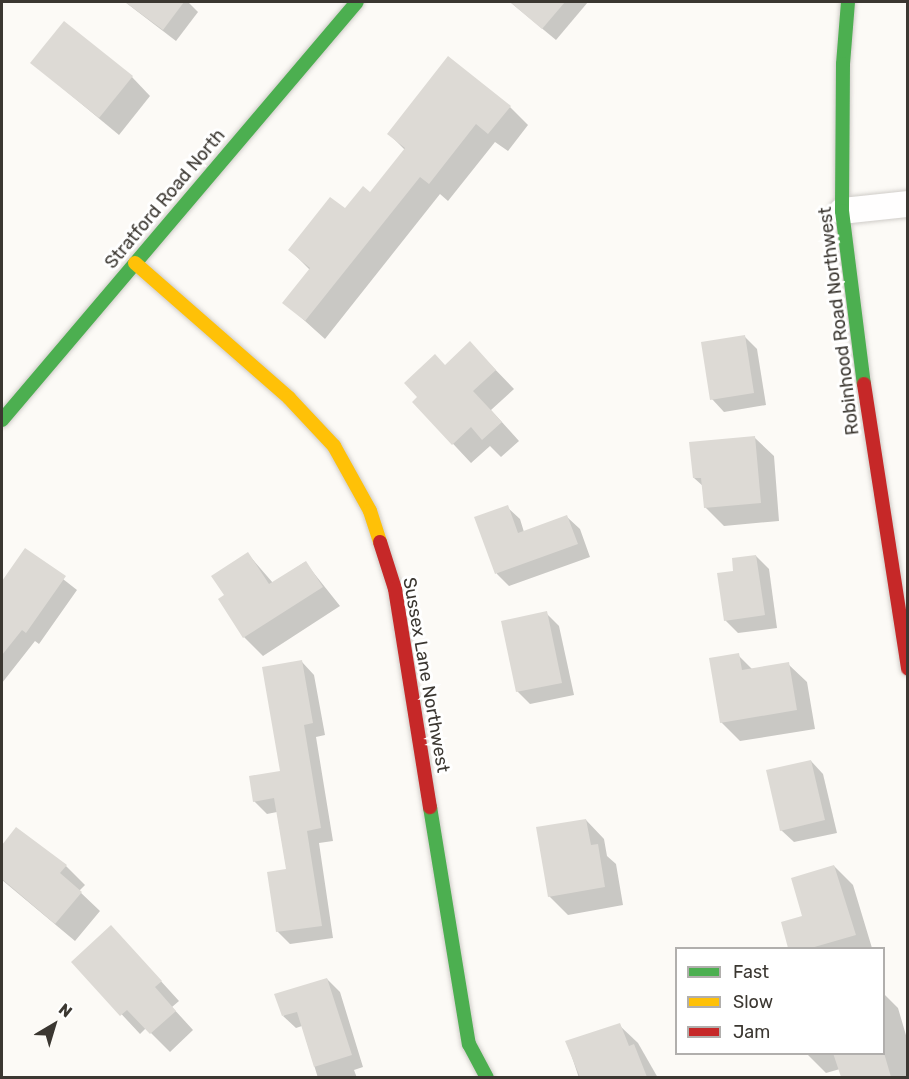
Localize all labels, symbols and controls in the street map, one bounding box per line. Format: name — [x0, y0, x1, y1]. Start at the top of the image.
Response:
street label: Stratford Road North — [100, 125, 230, 273]
street label: Robinhood Road Northwest — [814, 206, 864, 436]
street label: Sussex Lane Northwest — [398, 576, 454, 774]
legend — [675, 947, 885, 1055]
text: Fast — [733, 961, 769, 983]
text: Slow — [733, 991, 773, 1013]
north arrow — [24, 995, 84, 1055]
text: N — [55, 999, 76, 1021]
text: Jam — [733, 1021, 770, 1043]

